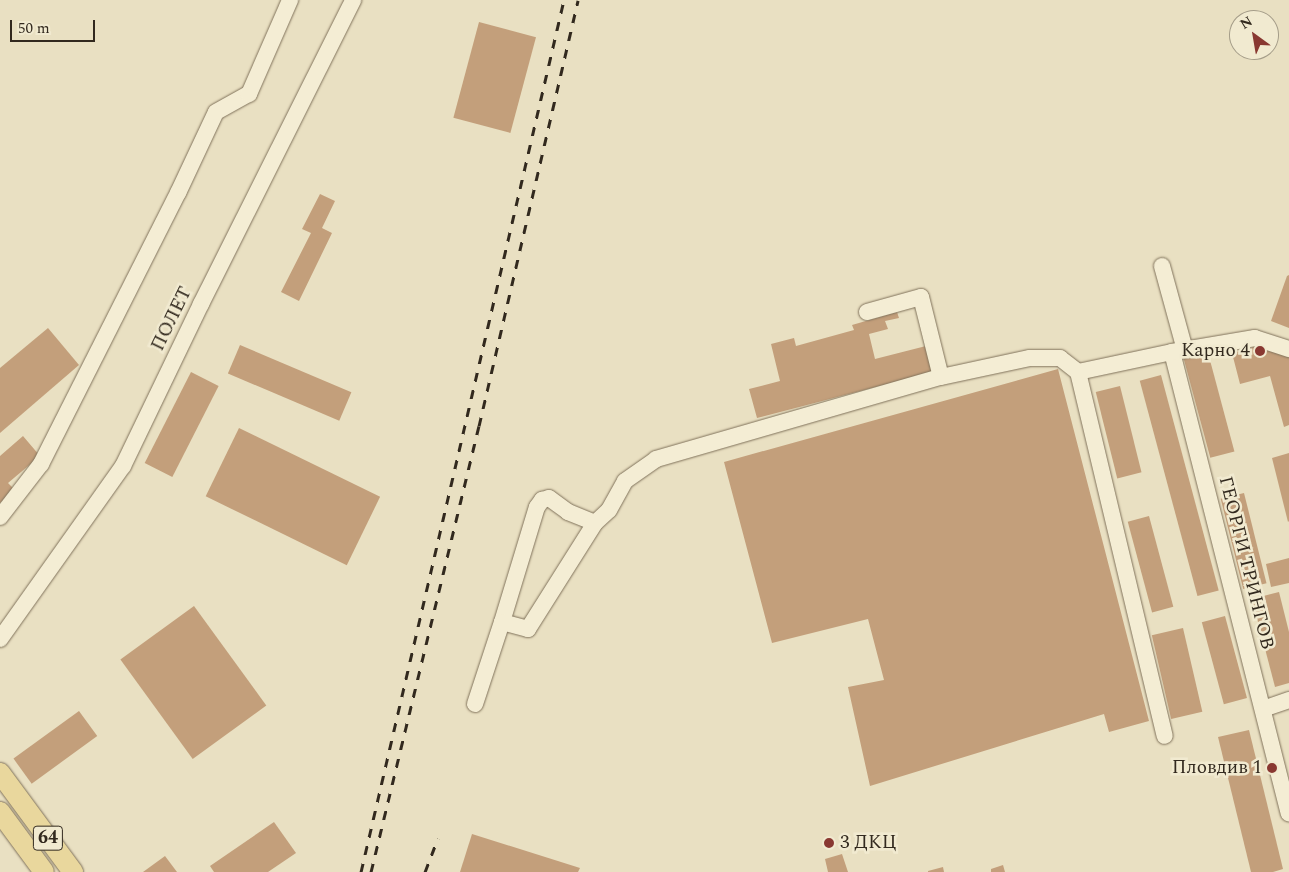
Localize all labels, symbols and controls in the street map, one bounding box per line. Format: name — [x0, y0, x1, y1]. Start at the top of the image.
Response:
scale bar — [12, 10, 98, 42]
north arrow — [1229, 10, 1279, 60]
text: N — [1236, 11, 1257, 35]
text: 50 m — [18, 17, 50, 40]
street label: ПОЛЕТ — [147, 283, 197, 355]
place label: Карно 4 — [1181, 340, 1250, 362]
marker: Карно 4 — [1254, 345, 1266, 357]
street label: ГЕОРГИ ТРИНГОВ — [1213, 474, 1279, 652]
place label: Пловдив 1 — [1172, 757, 1262, 779]
marker: Пловдив 1 — [1266, 762, 1278, 774]
road number: 64 — [32, 822, 64, 854]
place label: 3 ДКЦ — [840, 832, 897, 854]
marker: 3 ДКЦ — [822, 836, 836, 850]

